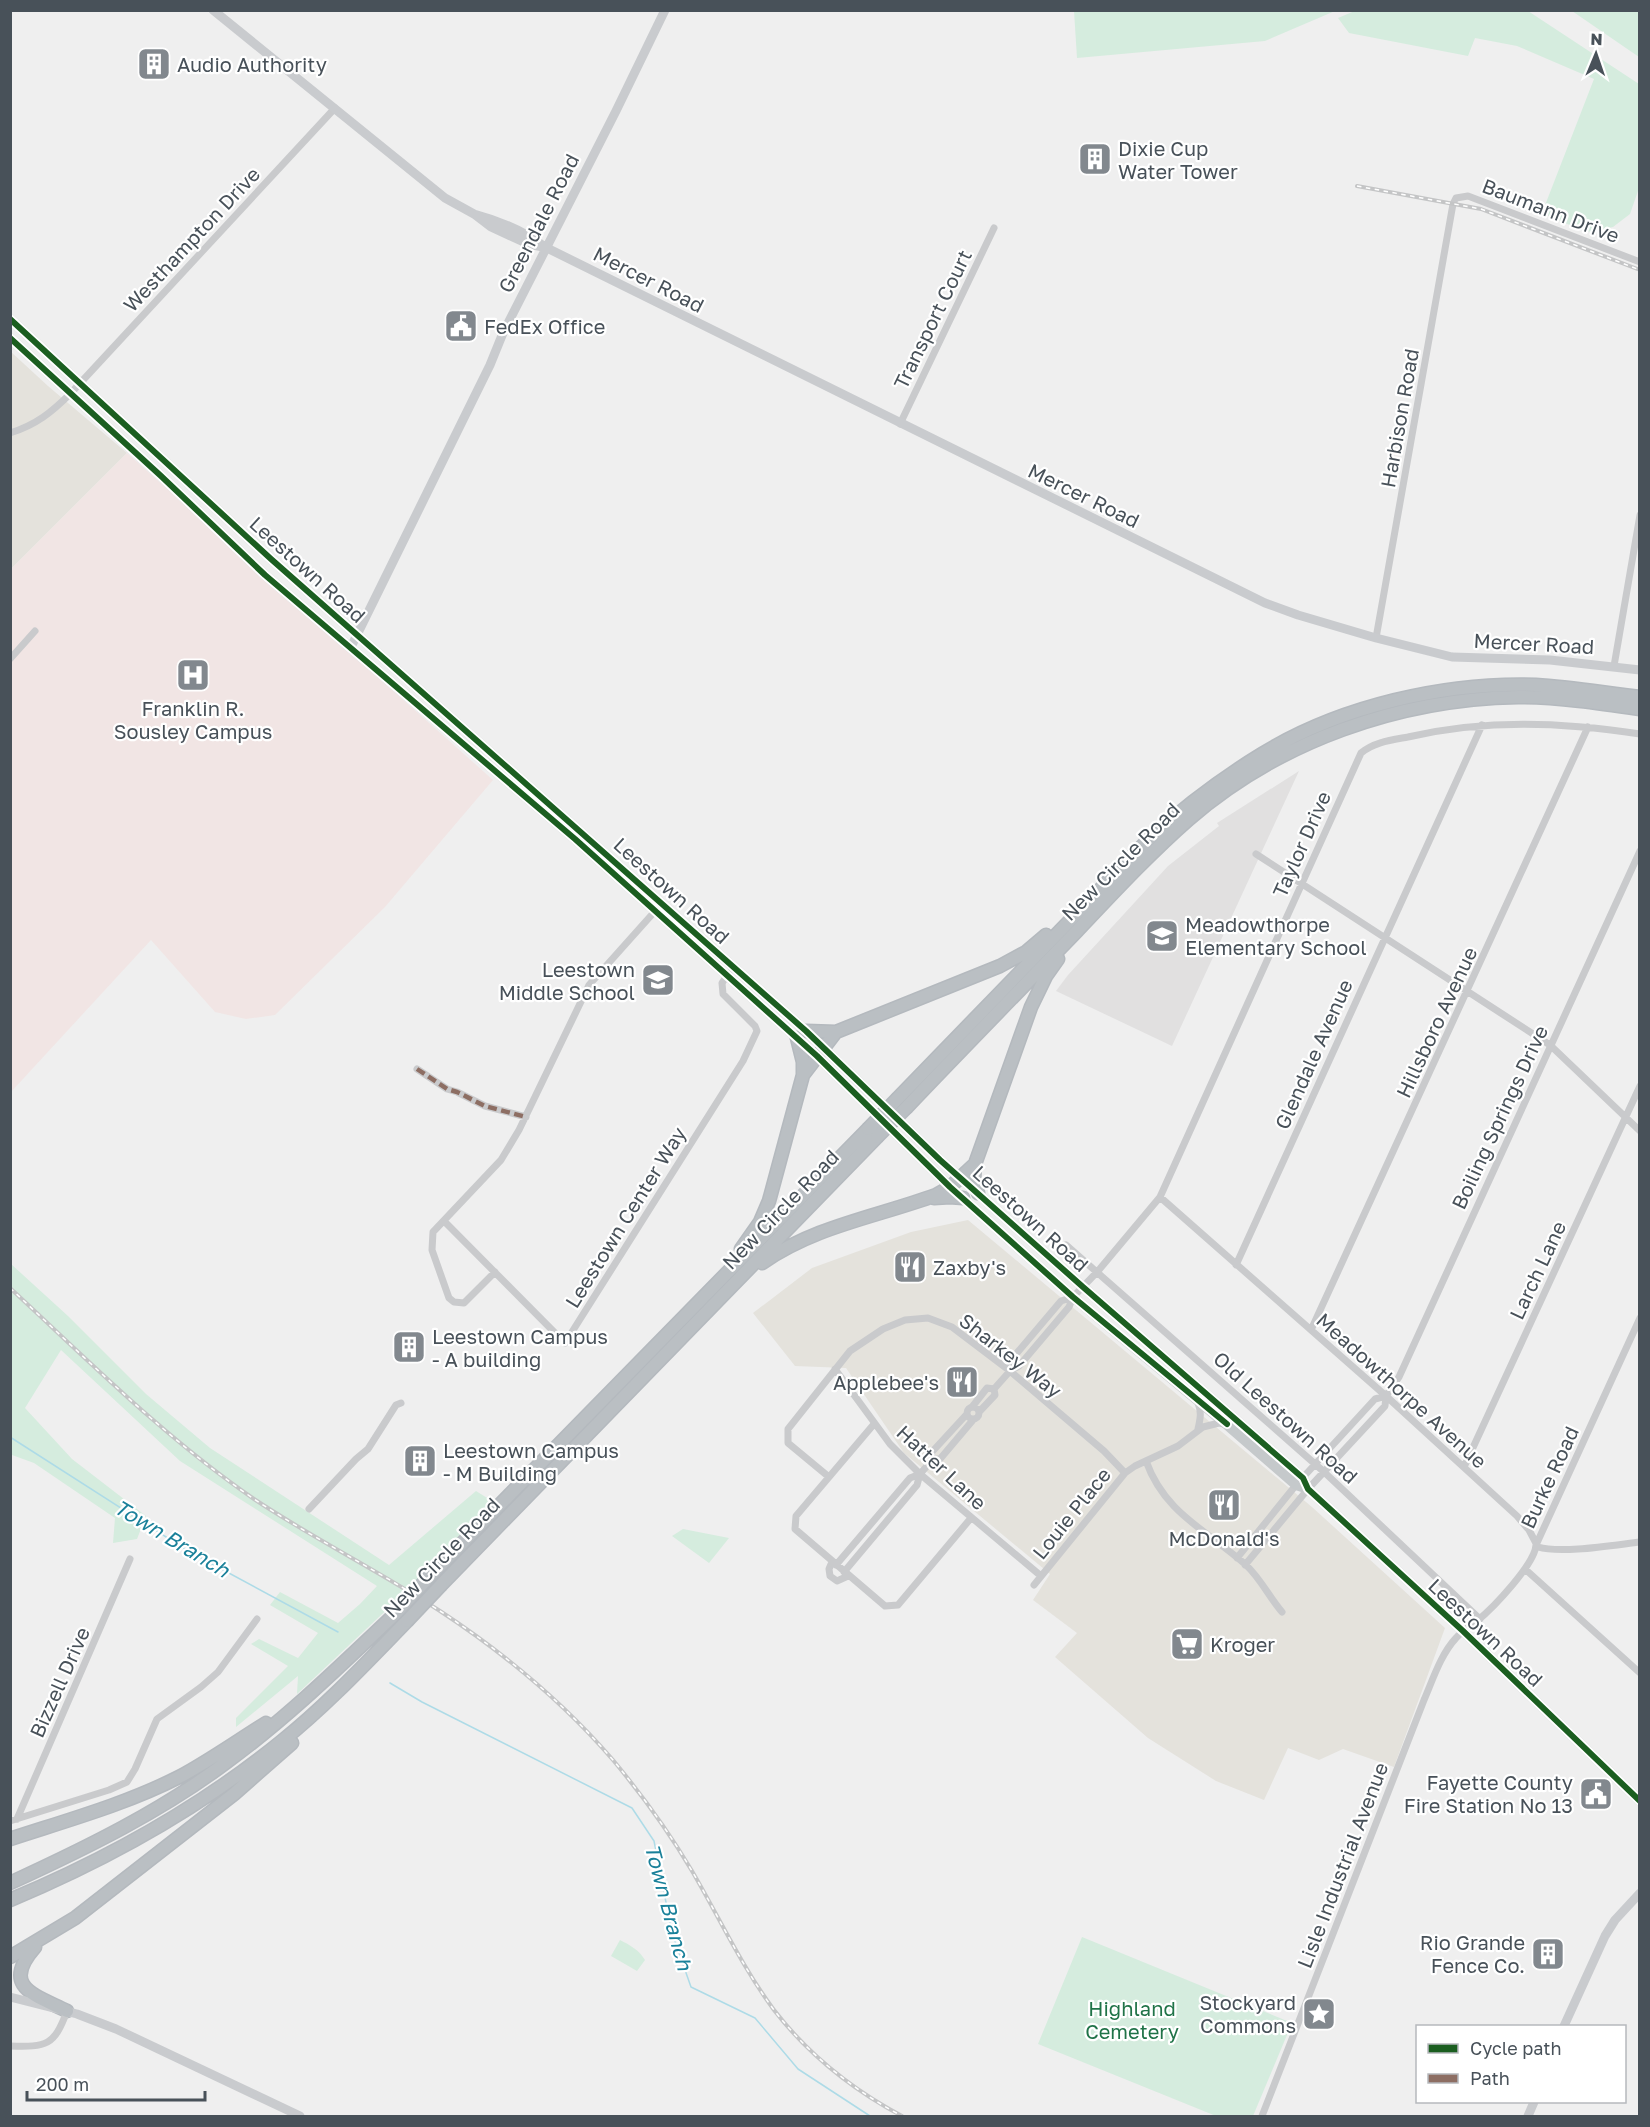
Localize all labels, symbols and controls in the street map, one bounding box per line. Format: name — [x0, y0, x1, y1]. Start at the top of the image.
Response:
north arrow — [1566, 24, 1626, 84]
text: N — [1590, 29, 1603, 49]
building icon: Audio Authority — [136, 46, 172, 82]
place label: Audio Authority — [177, 52, 327, 76]
place label: Dixie Cup Water Tower — [1118, 136, 1238, 183]
building icon: Dixie Cup Water Tower — [1077, 141, 1113, 177]
street label: Greendale Road — [493, 150, 583, 296]
street label: Westhampton Drive — [118, 162, 264, 316]
street label: Baumann Drive — [1479, 173, 1623, 247]
street label: Mercer Road — [590, 241, 708, 317]
street label: Transport Court — [888, 246, 976, 392]
public building icon: FedEx Office — [443, 308, 479, 344]
place label: FedEx Office — [484, 314, 605, 338]
street label: Harbison Road — [1375, 347, 1423, 489]
street label: Mercer Road — [1024, 458, 1144, 532]
street label: Leestown Road — [245, 511, 371, 627]
street label: Mercer Road — [1473, 628, 1595, 658]
hospital icon: Franklin R. Sousley Campus — [175, 657, 211, 693]
place label: Franklin R. Sousley Campus — [114, 696, 272, 743]
street label: Taylor Drive — [1267, 787, 1335, 901]
street label: New Circle Road — [1056, 797, 1184, 925]
street label: Leestown Road — [609, 832, 735, 948]
place label: Meadowthorpe Elementary School — [1185, 912, 1367, 959]
school or university icon: Meadowthorpe Elementary School — [1144, 918, 1180, 954]
street label: Hillsboro Avenue — [1391, 943, 1481, 1101]
place label: Leestown Middle School — [499, 957, 635, 1004]
school or university icon: Leestown Middle School — [640, 962, 676, 998]
street label: Glendale Avenue — [1269, 975, 1357, 1133]
street label: Boiling Springs Drive — [1446, 1021, 1552, 1213]
street label: Leestown Center Way — [560, 1122, 690, 1312]
street label: New Circle Road — [717, 1144, 843, 1274]
street label: Leestown Road — [968, 1160, 1094, 1276]
street label: Larch Lane — [1504, 1217, 1570, 1323]
restaurant icon: Zaxby's — [892, 1249, 928, 1285]
place label: Zaxby's — [933, 1255, 1006, 1279]
street label: Meadowthorpe Avenue — [1312, 1307, 1492, 1473]
street label: Sharkey Way — [955, 1308, 1067, 1402]
place label: Leestown Campus - A building — [432, 1324, 608, 1371]
building icon: Leestown Campus - A building — [391, 1329, 427, 1365]
street label: Old Leestown Road — [1209, 1346, 1363, 1488]
restaurant icon: Applebee's — [944, 1364, 980, 1400]
place label: Applebee's — [833, 1370, 939, 1394]
street label: Hatter Lane — [892, 1420, 992, 1514]
street label: Burke Road — [1515, 1422, 1583, 1532]
place label: Leestown Campus - M Building — [443, 1438, 619, 1485]
building icon: Leestown Campus - M Building — [402, 1443, 438, 1479]
street label: Louie Place — [1027, 1462, 1115, 1564]
restaurant icon: McDonald's — [1206, 1487, 1242, 1523]
street label: New Circle Road — [378, 1492, 504, 1622]
water label: Town Branch — [110, 1493, 235, 1583]
place label: McDonald's — [1168, 1526, 1280, 1550]
street label: Leestown Road — [1424, 1573, 1548, 1691]
street label: Bizzell Drive — [24, 1623, 94, 1741]
supermarket icon: Kroger — [1169, 1626, 1205, 1662]
place label: Kroger — [1210, 1632, 1275, 1656]
street label: Lisle Industrial Avenue — [1292, 1759, 1392, 1971]
place label: Fayette County Fire Station No 13 — [1404, 1770, 1573, 1817]
public building icon: Fayette County Fire Station No 13 — [1578, 1776, 1614, 1812]
water label: Town Branch — [640, 1841, 699, 1974]
place label: Rio Grande Fence Co. — [1420, 1930, 1525, 1977]
building icon: Rio Grande Fence Co. — [1530, 1936, 1566, 1972]
place label: Stockyard Commons — [1199, 1990, 1296, 2037]
park label: Highland Cemetery — [1085, 1996, 1179, 2043]
place icon: Stockyard Commons — [1301, 1996, 1337, 2032]
legend — [1416, 2025, 1626, 2103]
text: Cycle path — [1470, 2037, 1562, 2059]
scale bar — [27, 2064, 206, 2102]
text: Path — [1470, 2067, 1510, 2089]
text: 200 m — [36, 2073, 89, 2095]

